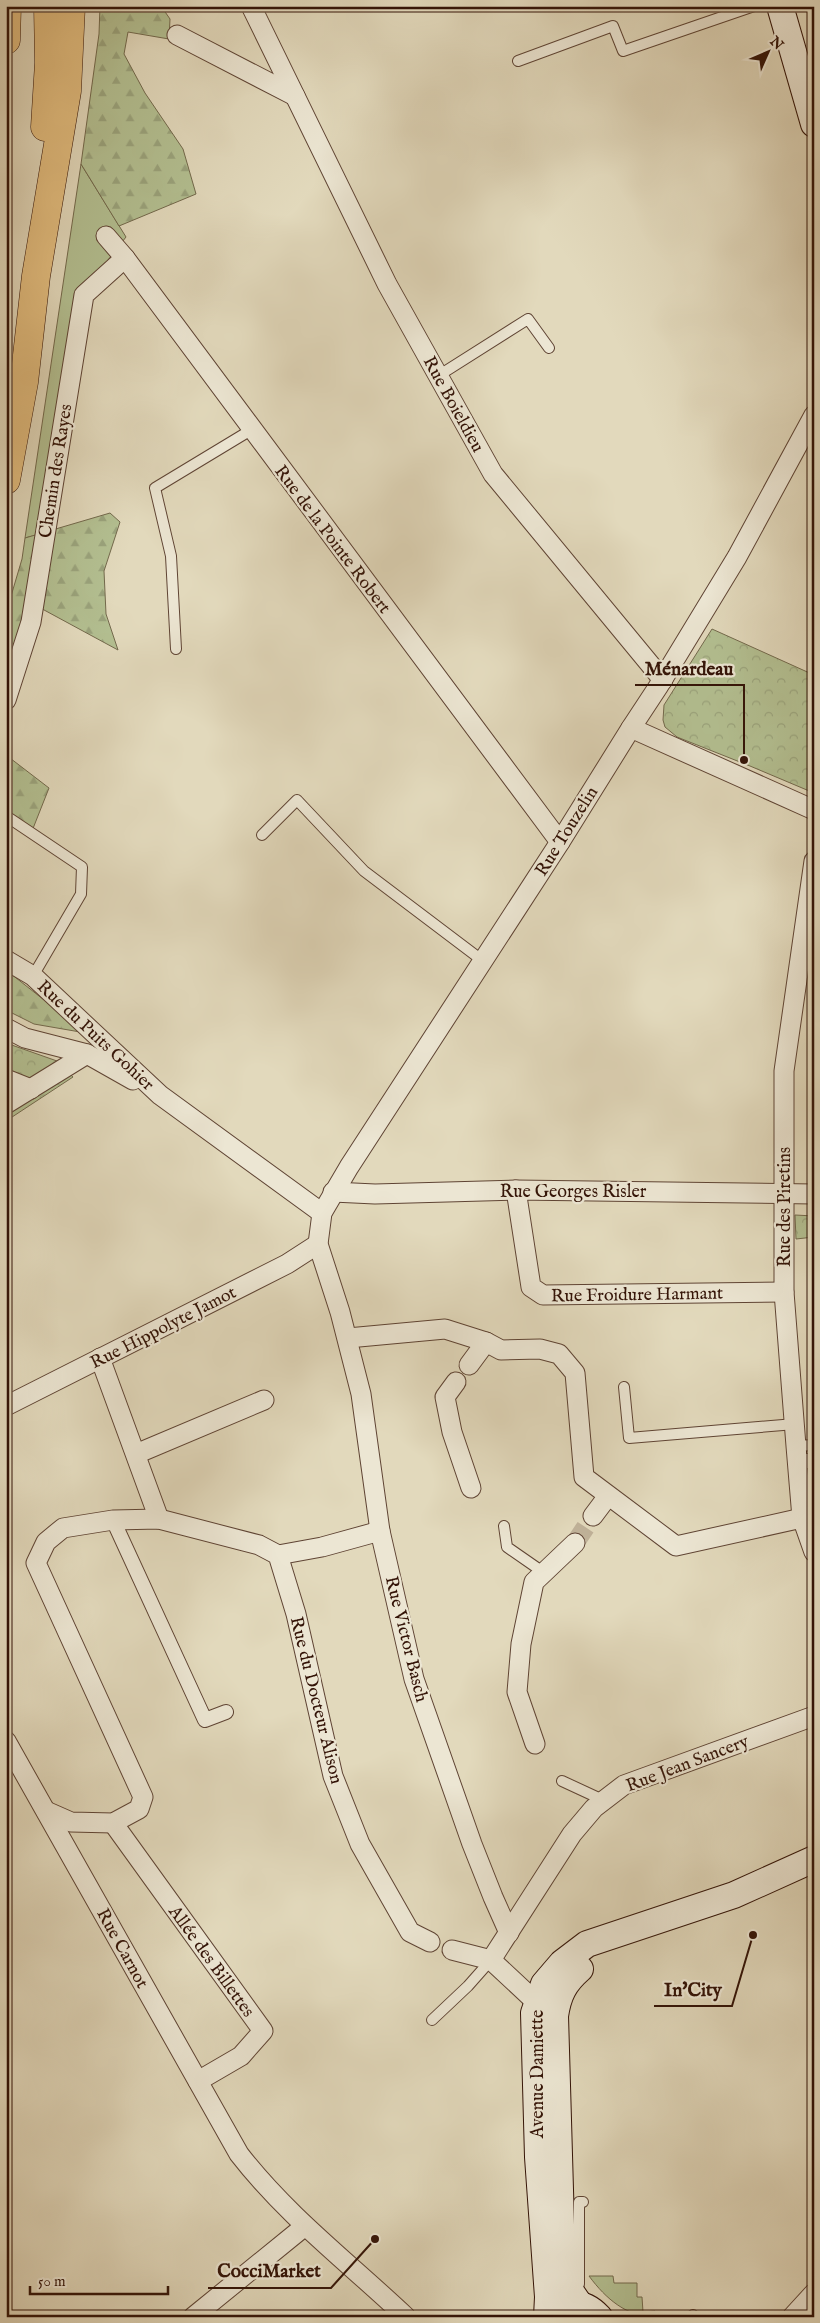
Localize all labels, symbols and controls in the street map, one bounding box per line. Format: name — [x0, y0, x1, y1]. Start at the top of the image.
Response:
north arrow — [742, 28, 792, 78]
text: N — [765, 32, 787, 54]
street label: Rue Boieldieu — [417, 353, 489, 457]
street label: Chemin des Rayes — [35, 403, 78, 540]
street label: Rue de la Pointe Robert — [268, 461, 395, 619]
callout: Ménardeau — [635, 651, 744, 685]
text: Ménardeau — [645, 658, 733, 682]
street label: Rue Touzelin — [531, 782, 604, 881]
street label: Rue du Puits Gohier — [32, 976, 159, 1097]
street label: Rue des Piretins — [774, 1147, 797, 1267]
street label: Rue Georges Risler — [500, 1181, 647, 1204]
street label: Rue Hippolyte Jamot — [87, 1282, 241, 1375]
street label: Rue Froidure Harmant — [551, 1282, 723, 1309]
street label: Rue Victor Basch — [379, 1574, 432, 1705]
street label: Rue du Docteur Alison — [284, 1614, 348, 1787]
street label: Rue Jean Sancery — [623, 1730, 752, 1798]
street label: Allée des Billettes — [162, 1901, 259, 2022]
street label: Rue Carnot — [90, 1905, 153, 1993]
callout: In'City — [654, 1972, 732, 2006]
text: In'City — [664, 1979, 723, 2003]
street label: Avenue Damiette — [527, 2010, 550, 2139]
callout: CocciMarket — [208, 2254, 331, 2288]
text: CocciMarket — [217, 2260, 321, 2284]
scale bar — [30, 2263, 168, 2295]
text: 50 m — [38, 2272, 66, 2291]

